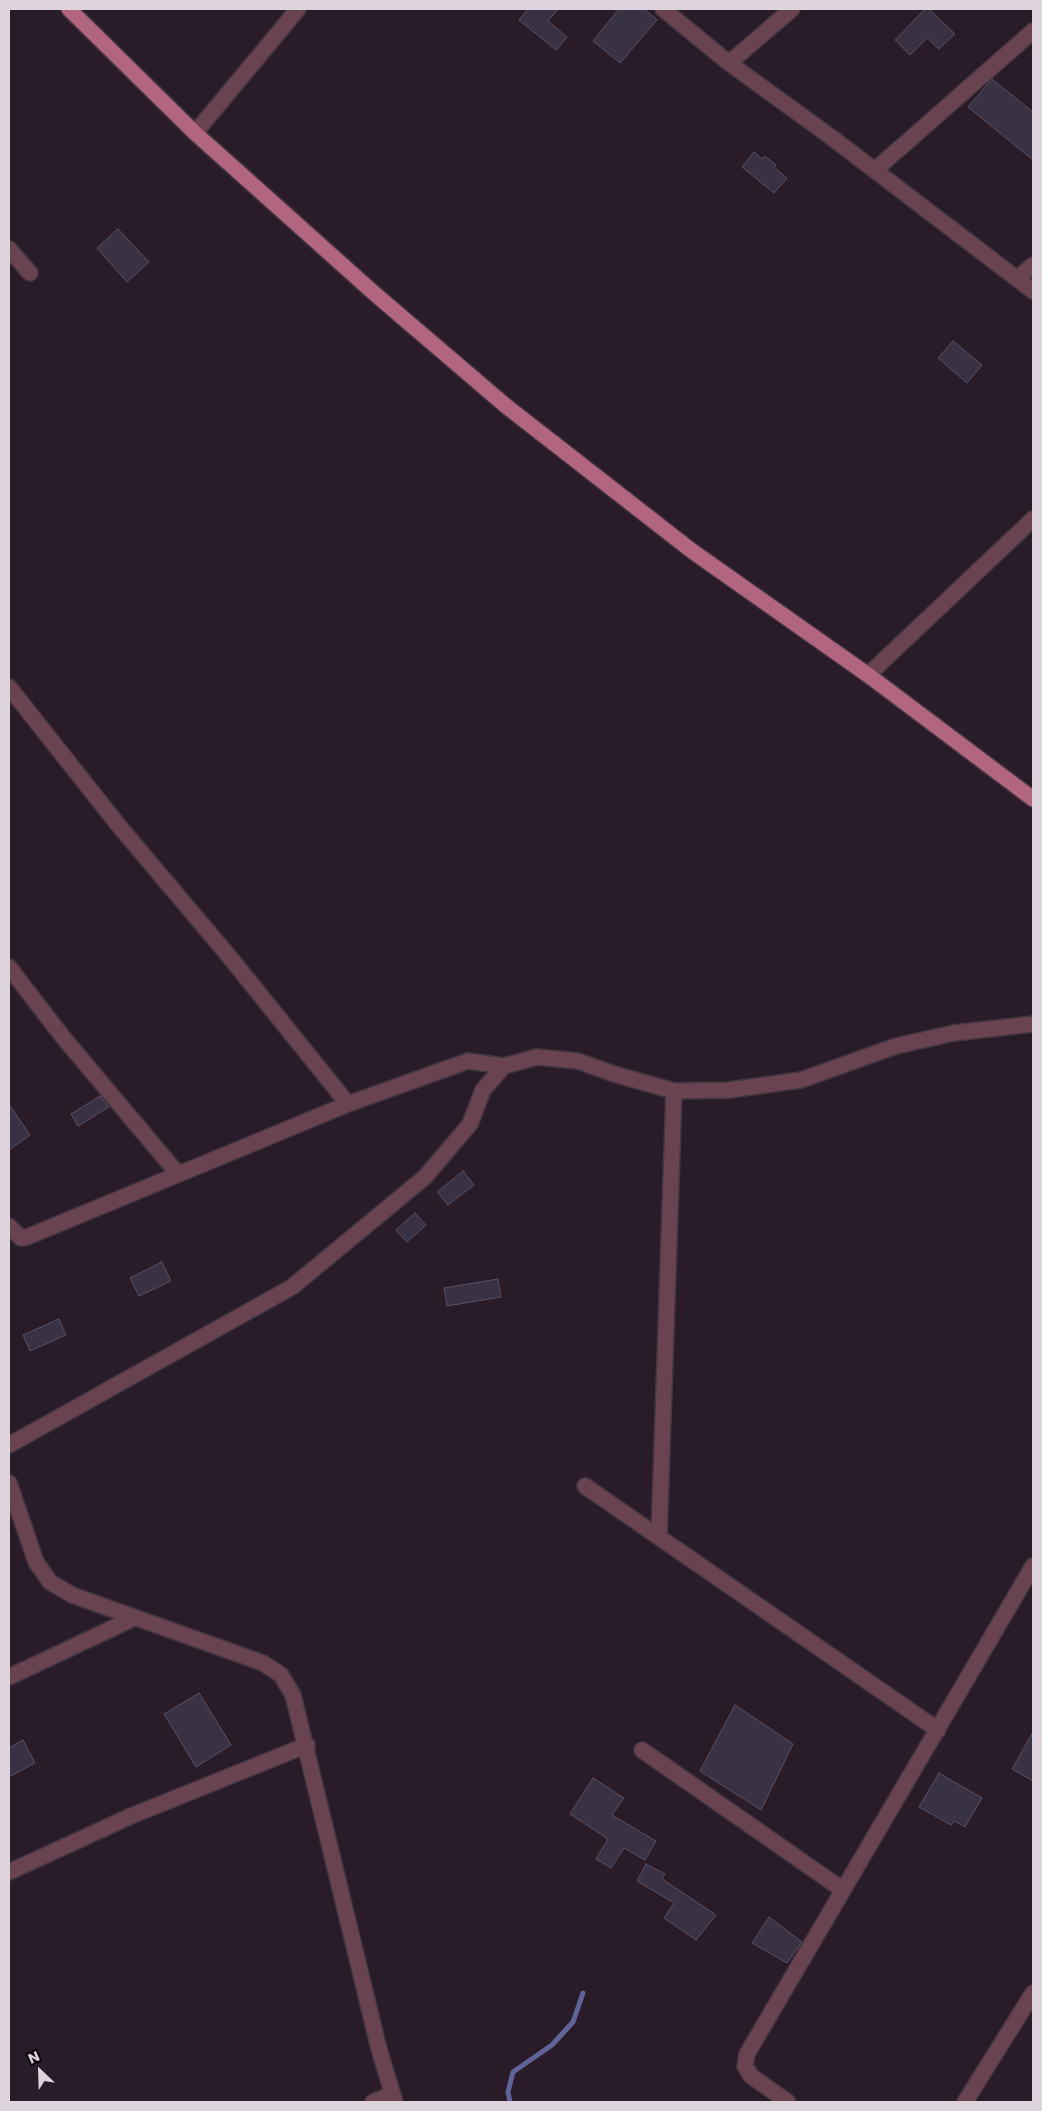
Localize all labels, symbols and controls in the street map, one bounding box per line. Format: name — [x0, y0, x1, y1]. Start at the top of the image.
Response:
north arrow — [15, 2046, 65, 2096]
text: N — [25, 2046, 43, 2069]

